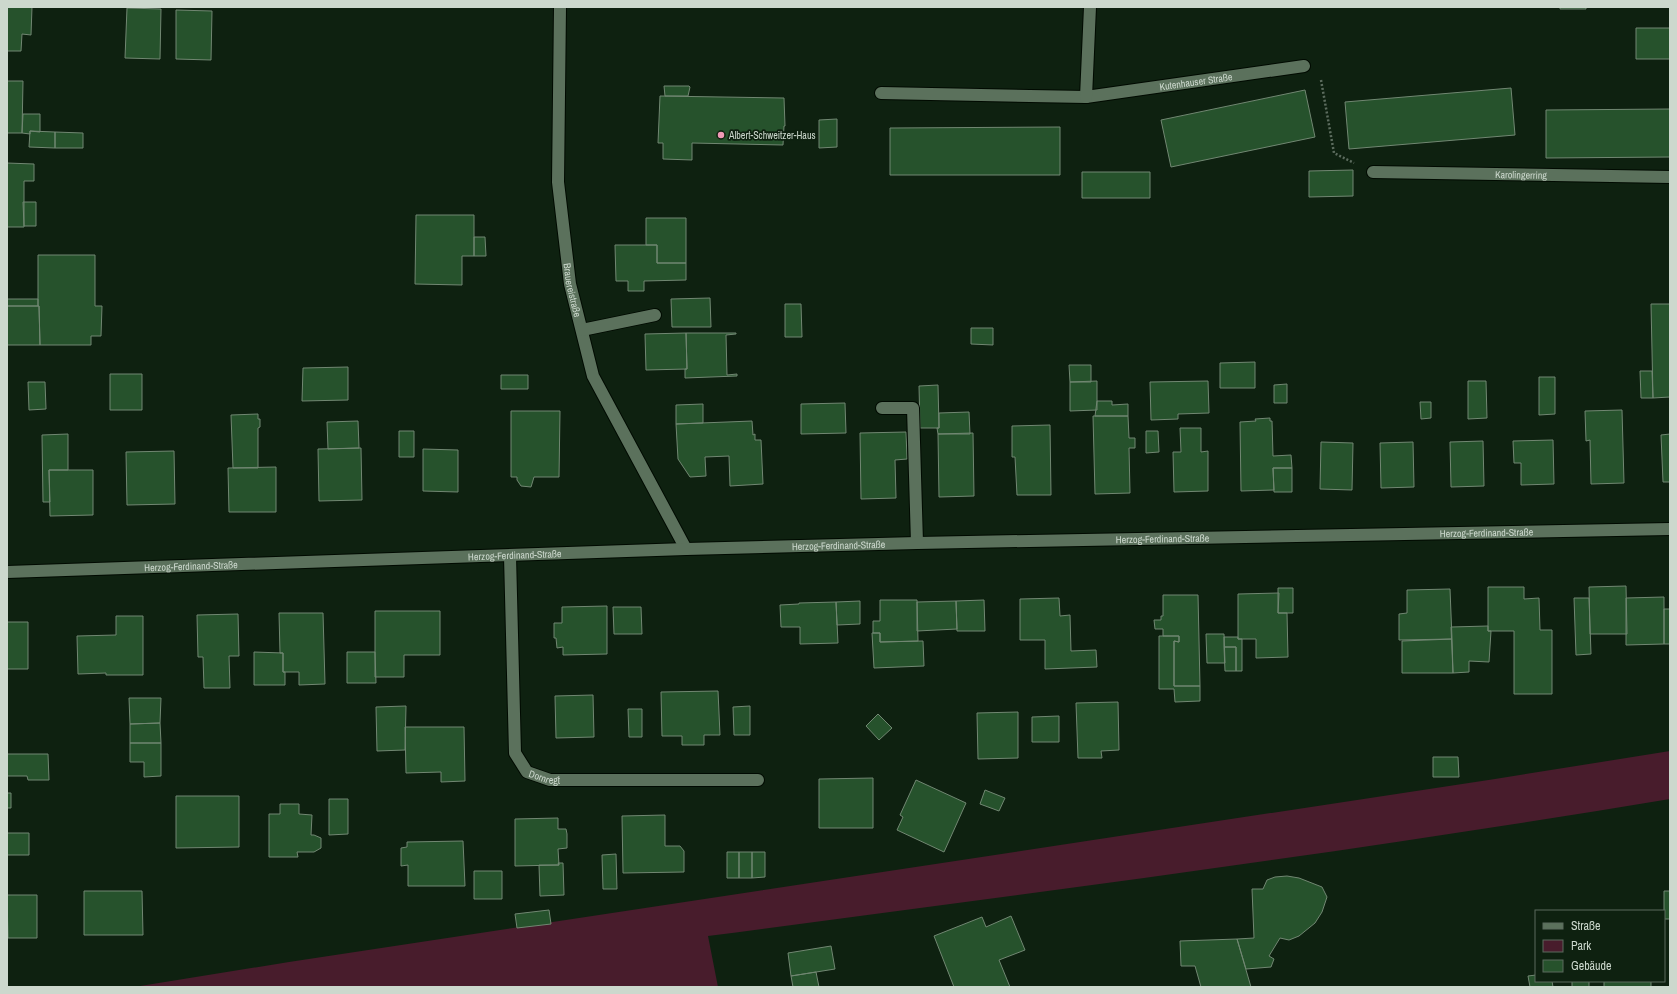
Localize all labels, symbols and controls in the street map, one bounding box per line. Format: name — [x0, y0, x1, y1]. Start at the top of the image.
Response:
street label: Kutenhauser Straße — [1159, 70, 1234, 93]
place label: Albert-Schweitzer-Haus — [728, 129, 816, 142]
marker: Albert-Schweitzer-Haus — [716, 130, 726, 140]
street label: Karolingerring — [1495, 168, 1548, 181]
street label: Brauereistraße — [561, 262, 585, 319]
street label: Herzog-Ferdinand-Straße — [1440, 525, 1534, 540]
street label: Herzog-Ferdinand-Straße — [1116, 531, 1210, 546]
street label: Herzog-Ferdinand-Straße — [792, 537, 886, 553]
street label: Herzog-Ferdinand-Straße — [468, 547, 562, 563]
street label: Herzog-Ferdinand-Straße — [144, 558, 238, 574]
street label: Dornregt — [527, 767, 561, 787]
legend — [1535, 910, 1665, 982]
text: Straße — [1571, 918, 1601, 934]
text: Park — [1571, 938, 1591, 954]
text: Gebäude — [1571, 958, 1612, 974]

